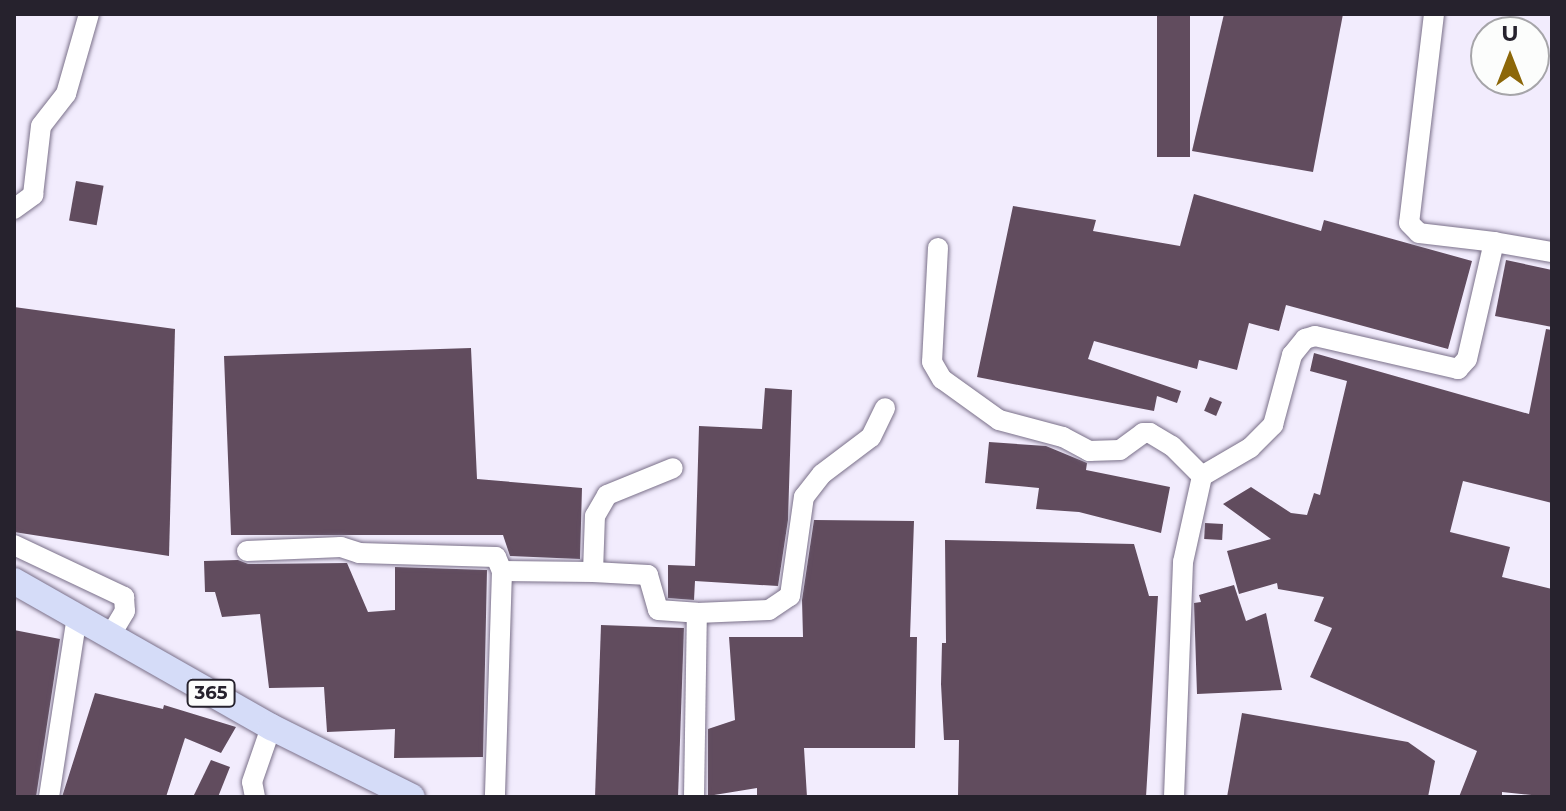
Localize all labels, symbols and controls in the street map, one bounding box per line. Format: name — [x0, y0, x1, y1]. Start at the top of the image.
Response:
north arrow — [1470, 16, 1550, 96]
text: U — [1501, 20, 1519, 47]
road number: 365 — [185, 679, 237, 707]

